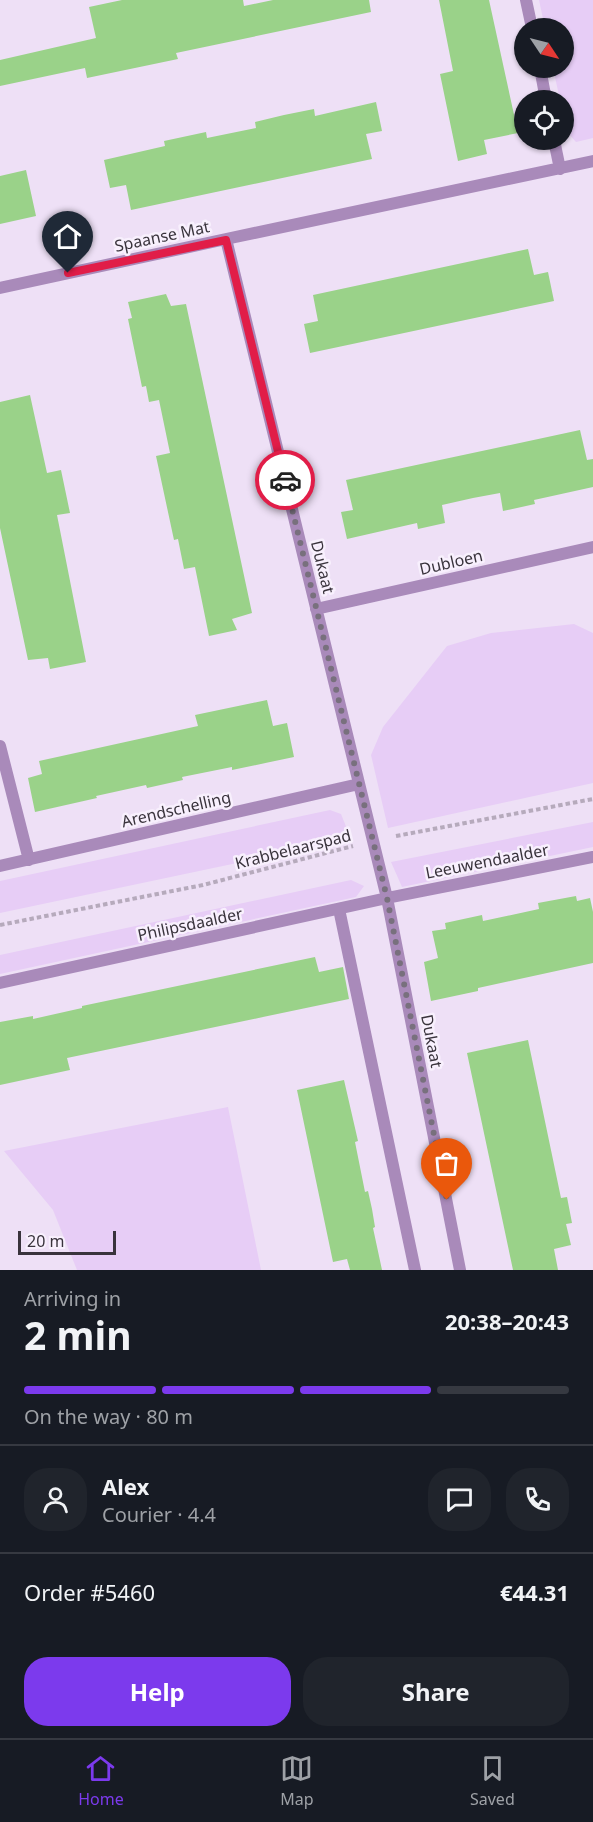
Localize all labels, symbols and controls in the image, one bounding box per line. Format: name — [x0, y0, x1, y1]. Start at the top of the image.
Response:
north arrow — [514, 18, 574, 78]
map controls — [514, 18, 574, 150]
button: locate — [514, 90, 574, 150]
pin — [42, 211, 93, 273]
street label: Spaanse Mat — [112, 215, 212, 257]
icon: home — [51, 220, 84, 253]
courier — [255, 450, 315, 510]
icon: car — [269, 464, 302, 497]
street label: Dukaat — [306, 538, 340, 596]
street label: Dubloen — [417, 544, 485, 580]
street label: Arendschelling — [119, 786, 233, 832]
street label: Krabbelaarspad — [233, 824, 353, 874]
street label: Leeuwendaalder — [423, 838, 551, 884]
street label: Philipsdaalder — [135, 902, 245, 946]
street label: Dukaat — [416, 1012, 448, 1070]
pin — [421, 1138, 472, 1200]
icon: bag — [430, 1147, 463, 1180]
scale bar — [18, 1228, 116, 1256]
text: 20 m — [27, 1230, 64, 1252]
text: Arriving in — [24, 1285, 121, 1312]
text: 20:38–20:43 — [445, 1306, 569, 1336]
text: 2 min — [24, 1308, 131, 1361]
text: On the way · 80 m — [24, 1403, 193, 1430]
button: person — [24, 1468, 87, 1531]
button: chat — [428, 1468, 491, 1531]
button: phone — [506, 1468, 569, 1531]
text: Alex — [102, 1471, 149, 1501]
text: Courier · 4.4 — [102, 1501, 216, 1528]
text: Order #5460 — [24, 1577, 155, 1607]
text: €44.31 — [500, 1577, 569, 1607]
button: Help — [24, 1657, 291, 1726]
button: Share — [303, 1657, 569, 1726]
tab: Home — [78, 1752, 124, 1810]
tab: Map — [280, 1752, 314, 1810]
tab: Saved — [470, 1752, 515, 1810]

